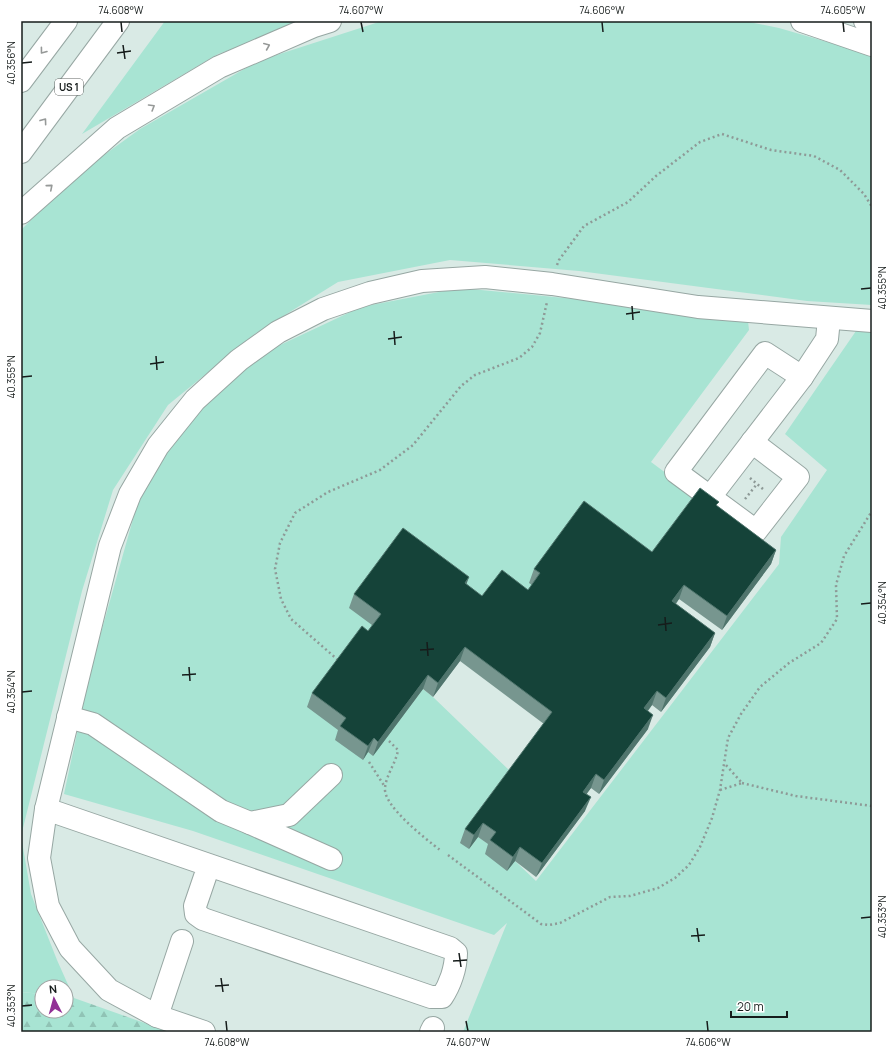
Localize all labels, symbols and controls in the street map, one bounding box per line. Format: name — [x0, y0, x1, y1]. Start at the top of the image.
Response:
text: 74.608°W — [99, 3, 144, 17]
text: 74.607°W — [339, 3, 384, 17]
text: 74.606°W — [579, 3, 625, 17]
text: 74.605°W — [821, 3, 866, 17]
text: 40.356°N — [4, 41, 18, 85]
one-way arrow — [262, 43, 270, 51]
one-way arrow — [41, 47, 48, 54]
road number: US 1 — [55, 79, 83, 95]
one-way arrow — [148, 104, 155, 111]
one-way arrow — [39, 118, 46, 125]
one-way arrow — [45, 184, 53, 191]
text: 40.355°N — [875, 266, 889, 309]
text: 40.355°N — [4, 355, 18, 398]
text: 40.354°N — [875, 581, 889, 625]
text: 40.354°N — [4, 670, 18, 714]
text: 40.353°N — [875, 895, 889, 938]
north arrow — [34, 979, 74, 1019]
text: N — [48, 981, 58, 996]
text: 40.353°N — [4, 984, 18, 1027]
scale bar — [731, 993, 787, 1019]
text: 20 m — [737, 998, 764, 1015]
text: 74.608°W — [205, 1035, 250, 1049]
text: 74.607°W — [446, 1035, 491, 1049]
text: 74.606°W — [685, 1035, 731, 1049]

